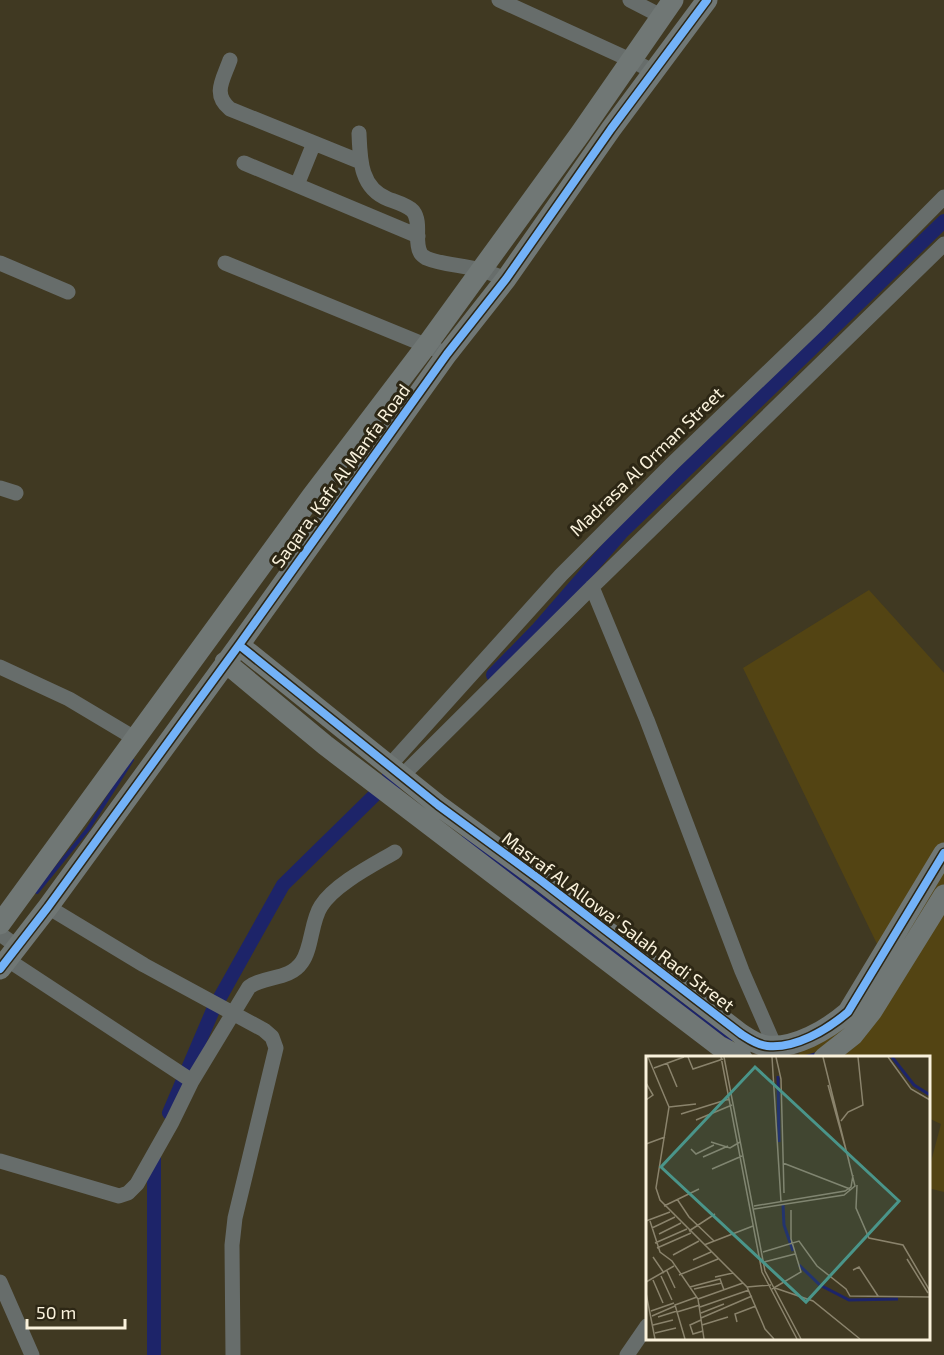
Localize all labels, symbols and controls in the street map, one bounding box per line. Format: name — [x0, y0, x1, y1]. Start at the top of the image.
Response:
street label: Saqara, Kafr Al Manfa Road — [266, 379, 414, 571]
street label: Madrasa Al Orman Street — [565, 382, 728, 540]
street label: Masraf Al Allowa' Salah Radi Street — [498, 827, 739, 1016]
inset map — [646, 1056, 929, 1340]
scale bar — [27, 1292, 124, 1330]
text: 50 m — [36, 1301, 76, 1323]

